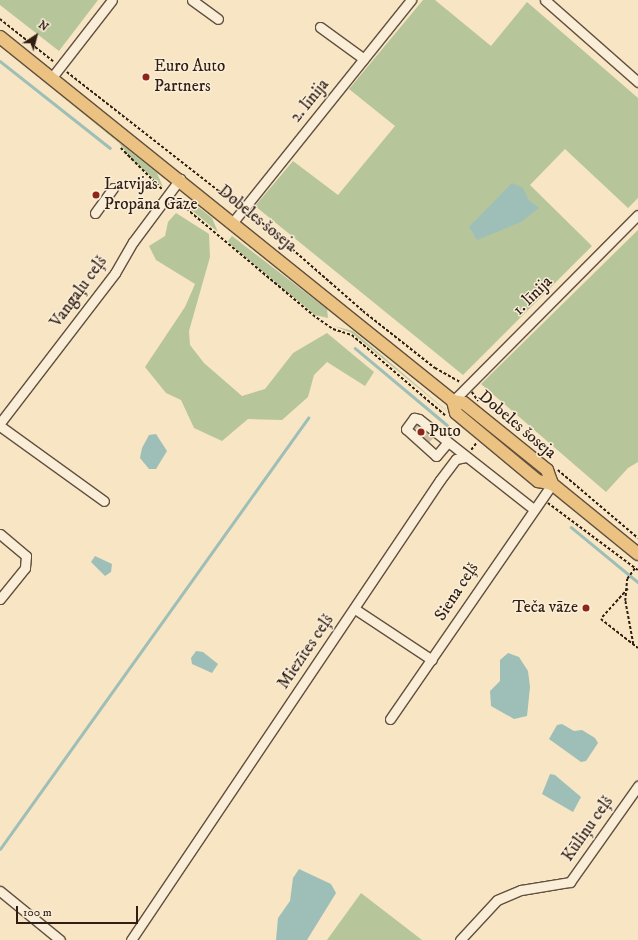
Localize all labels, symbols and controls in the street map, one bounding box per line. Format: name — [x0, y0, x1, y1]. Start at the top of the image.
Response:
north arrow — [16, 16, 56, 56]
text: N — [35, 18, 51, 35]
place label: Euro Auto Partners — [154, 57, 225, 97]
marker: Euro Auto Partners — [141, 72, 151, 82]
street label: 2. līnija — [286, 75, 334, 127]
place label: Latvijas Propāna Gāze — [104, 175, 197, 215]
street label: Dobeles šoseja — [214, 181, 300, 257]
marker: Latvijas Propāna Gāze — [91, 190, 101, 200]
street label: Vangaļu ceļš — [46, 252, 112, 332]
street label: 1. līnija — [509, 272, 557, 320]
street label: Dobeles šoseja — [474, 387, 560, 463]
place label: Puto — [429, 422, 461, 442]
marker: Puto — [416, 427, 426, 437]
street label: Siena ceļš — [431, 559, 483, 625]
place label: Teča vāze — [512, 598, 578, 618]
marker: Teča vāze — [581, 603, 591, 613]
street label: Miezītes ceļš — [274, 611, 338, 693]
street label: Kūliņu ceļš — [558, 792, 618, 866]
scale bar — [18, 898, 140, 924]
text: 100 m — [23, 905, 52, 920]

